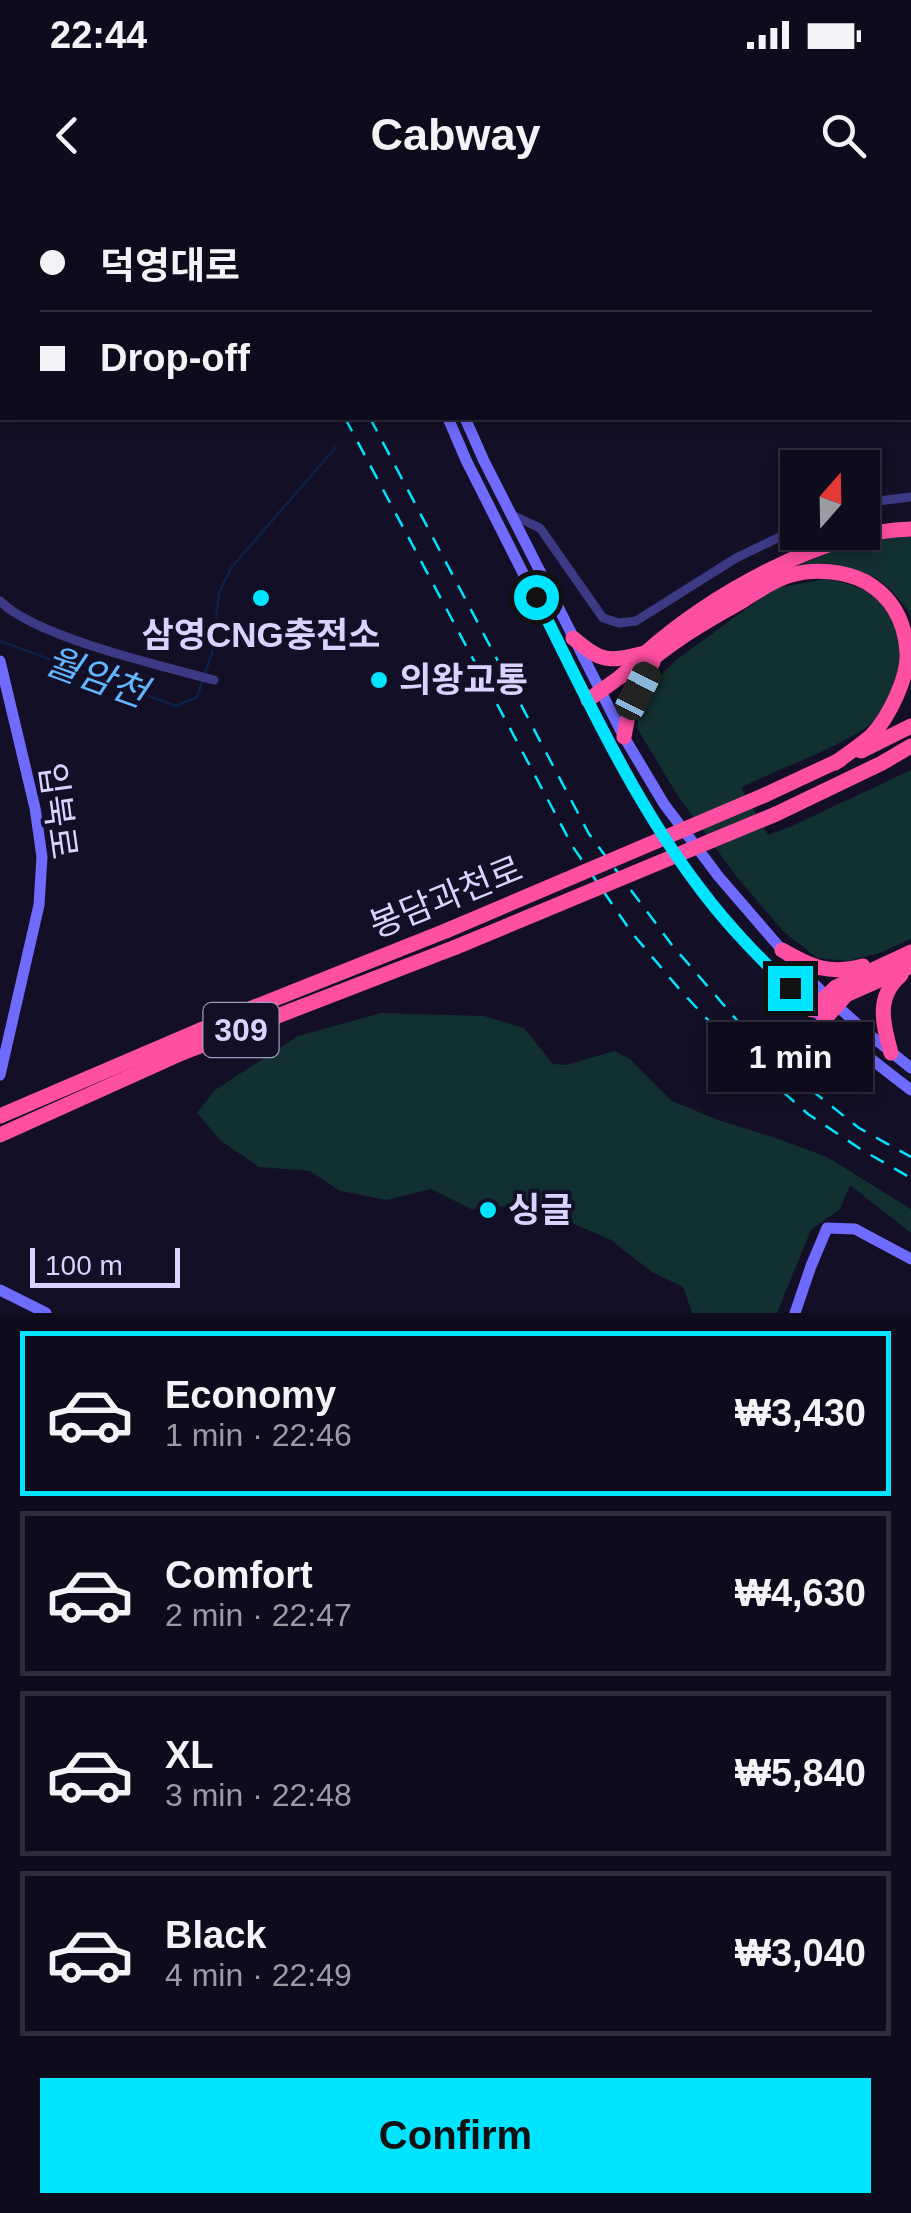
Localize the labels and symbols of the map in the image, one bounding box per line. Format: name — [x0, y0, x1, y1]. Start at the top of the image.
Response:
north arrow — [780, 450, 880, 550]
route start — [514, 575, 559, 620]
marker: 삼영CNG충전소 — [250, 587, 272, 609]
place label: 삼영CNG충전소 — [142, 615, 380, 654]
water label: 월암천 — [40, 639, 156, 716]
car — [611, 657, 665, 725]
place label: 의왕교통 — [399, 660, 528, 699]
marker: 의왕교통 — [368, 669, 390, 691]
street label: 입북로 — [32, 760, 85, 861]
street label: 봉담과천로 — [364, 848, 528, 945]
route end — [768, 966, 813, 1011]
road number: 309 — [204, 1003, 278, 1057]
callout: 1 min — [708, 1023, 872, 1093]
place label: 싱글 — [508, 1190, 572, 1229]
marker: 싱글 — [477, 1199, 499, 1221]
scale bar — [30, 1243, 180, 1288]

